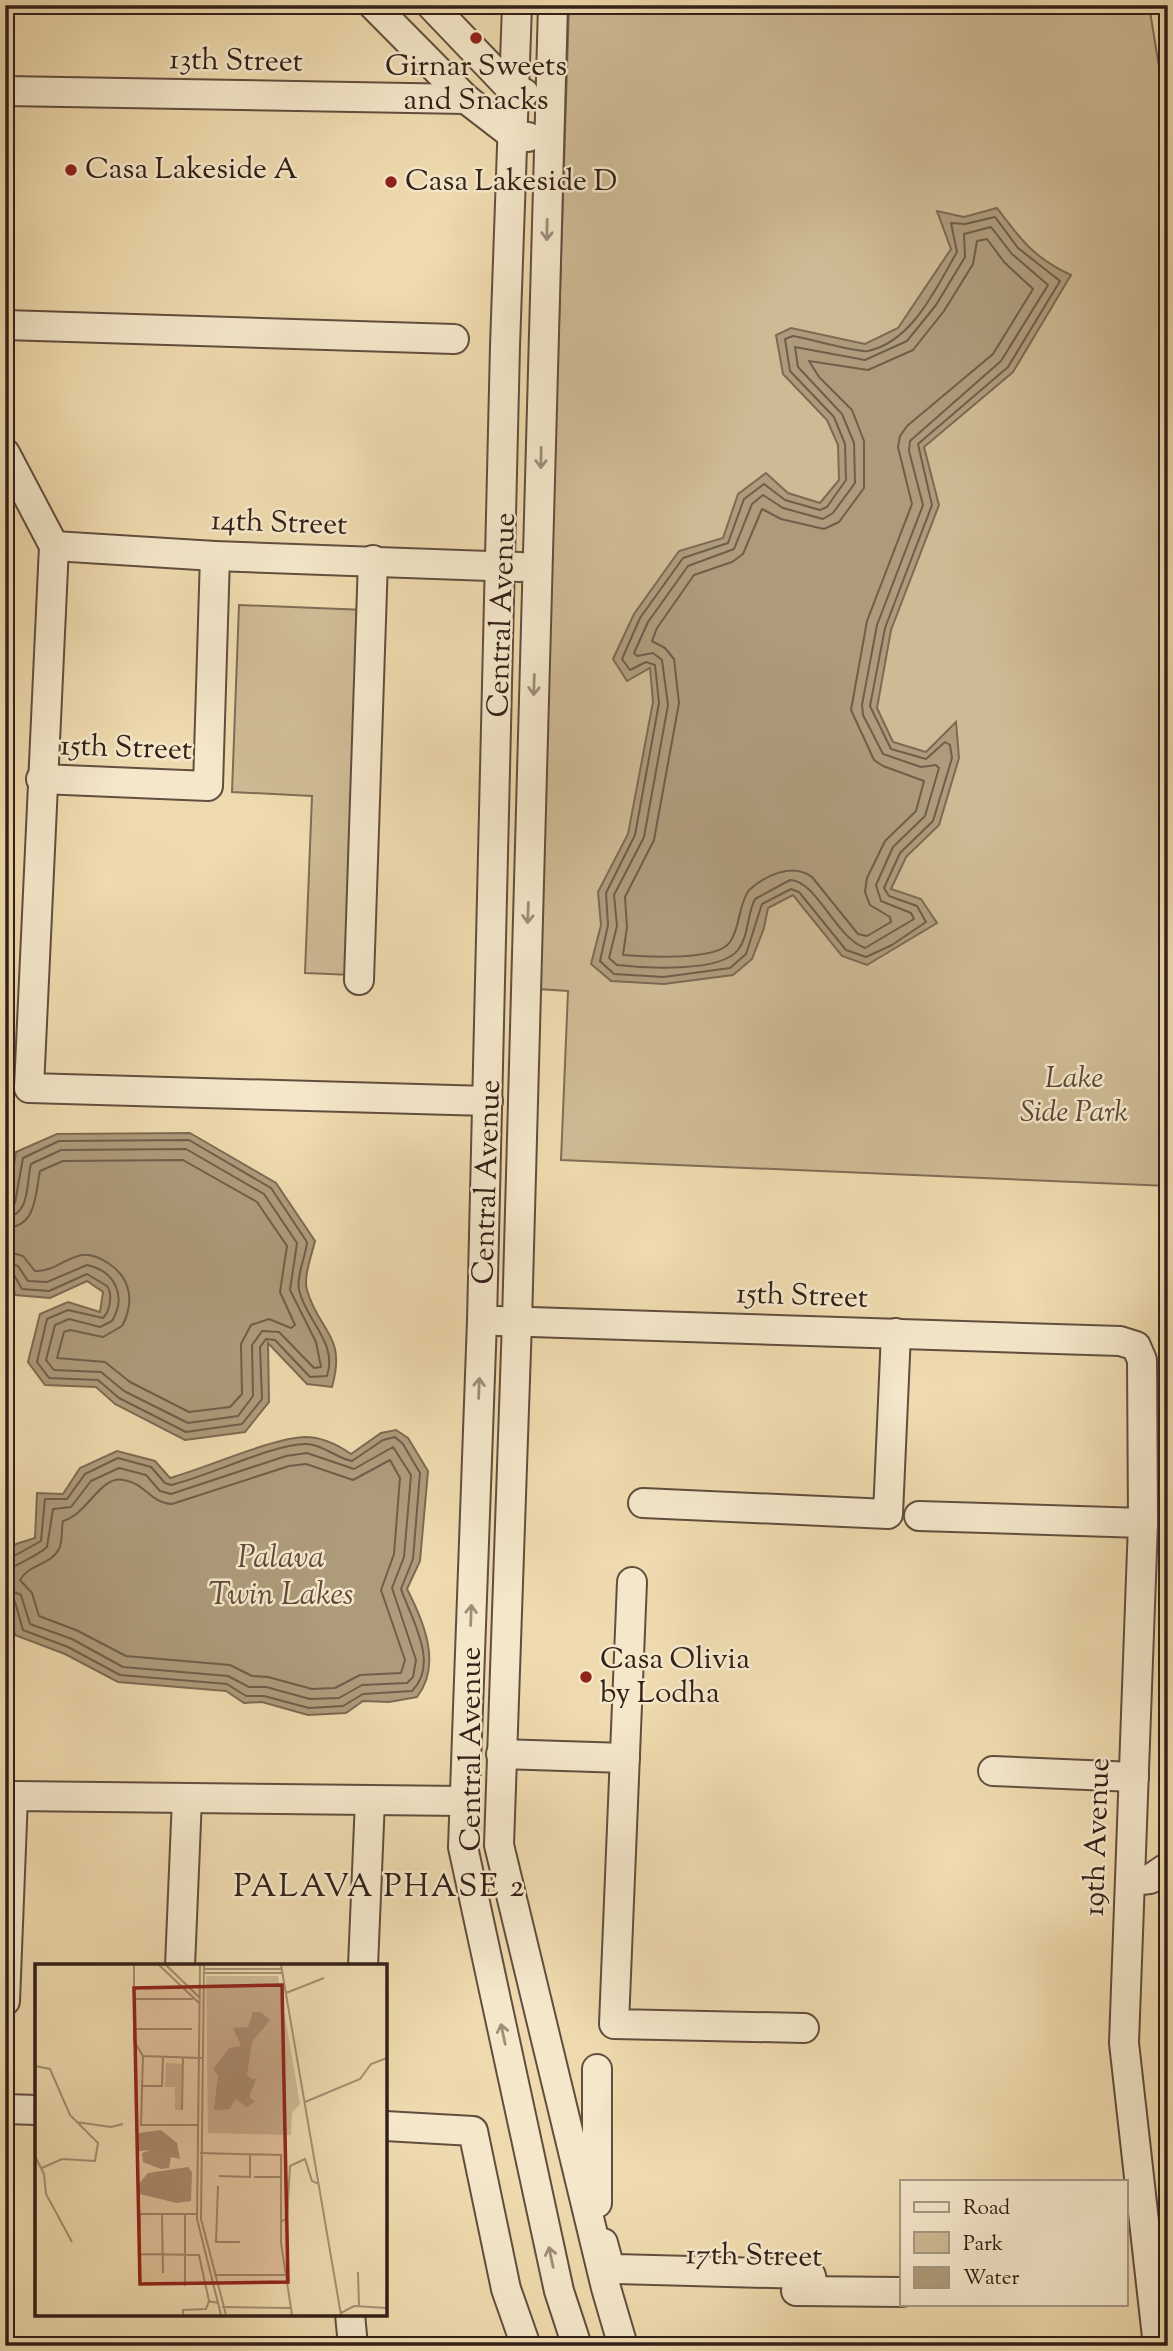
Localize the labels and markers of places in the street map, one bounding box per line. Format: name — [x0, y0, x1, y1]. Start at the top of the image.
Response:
marker: Girnar Sweets and Snacks — [468, 30, 484, 46]
place label: Girnar Sweets and Snacks — [385, 46, 567, 123]
place label: Casa Lakeside A — [85, 149, 298, 192]
place label: Casa Lakeside D — [405, 161, 617, 204]
marker: Casa Lakeside A — [63, 162, 79, 178]
marker: Casa Lakeside D — [383, 174, 399, 190]
place label: Casa Olivia by Lodha — [600, 1639, 750, 1716]
marker: Casa Olivia by Lodha — [578, 1669, 594, 1685]

